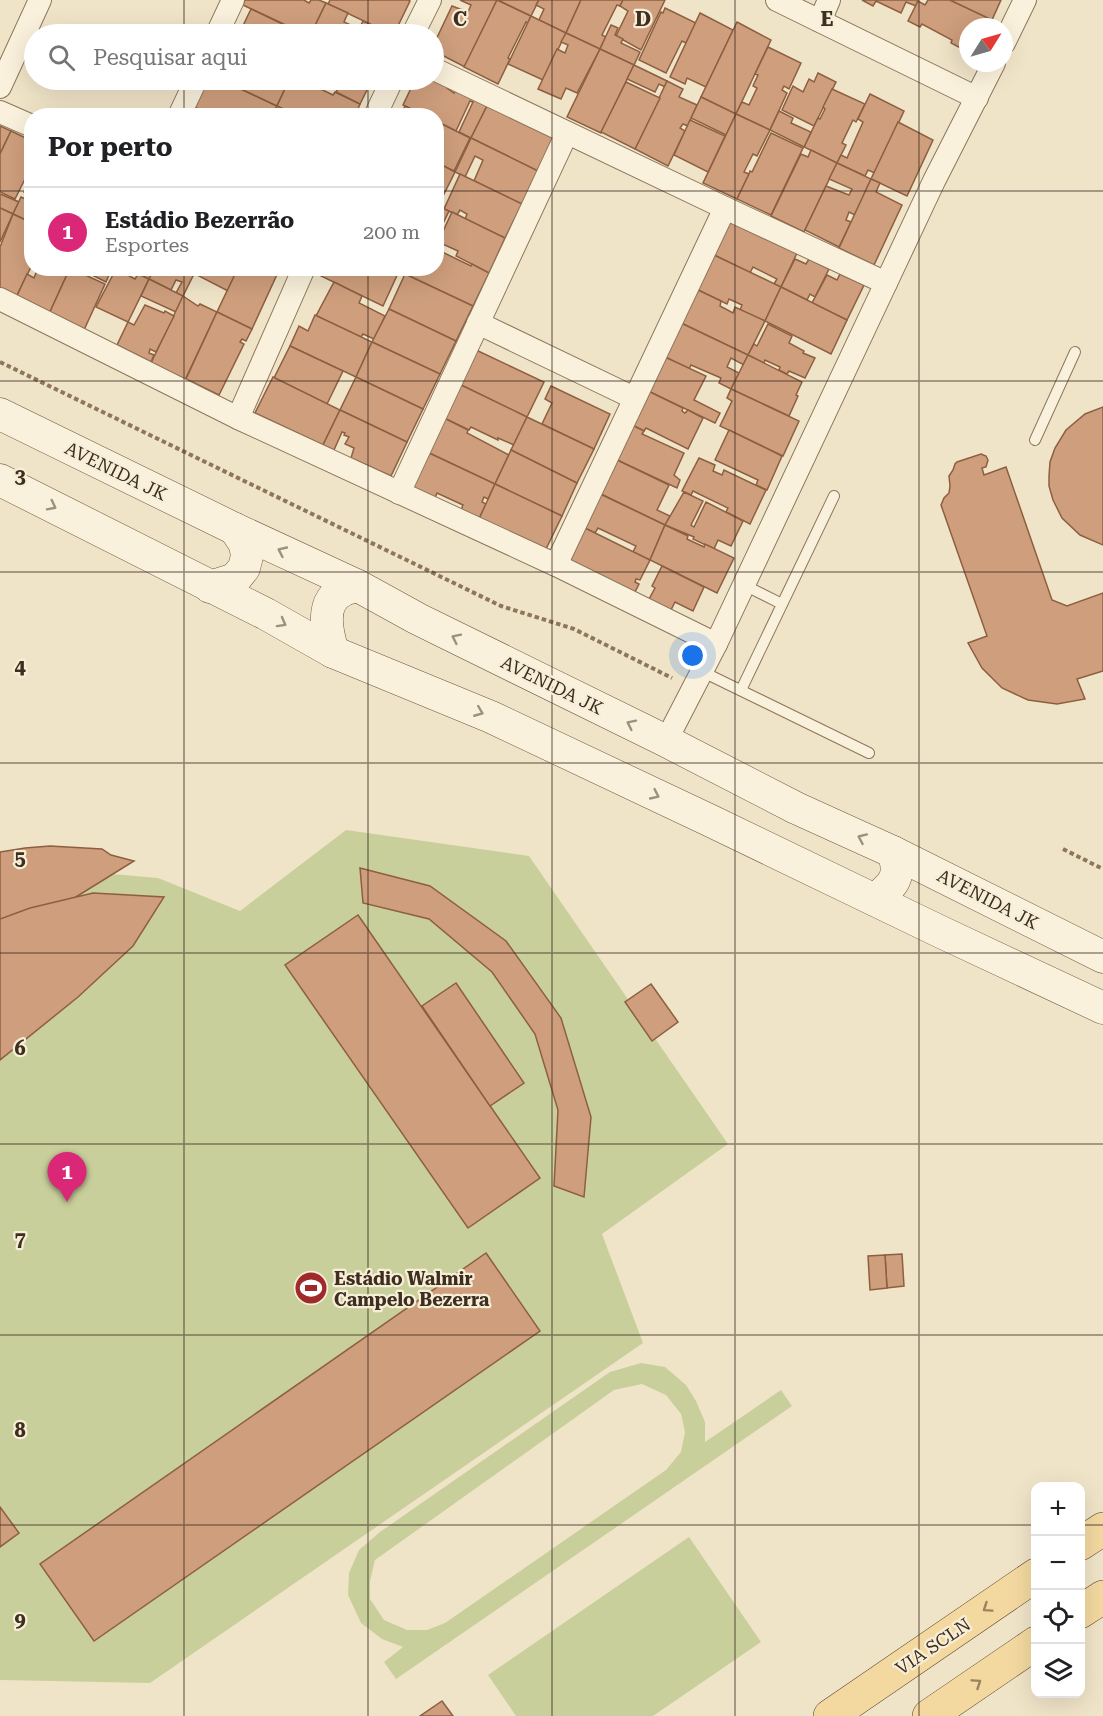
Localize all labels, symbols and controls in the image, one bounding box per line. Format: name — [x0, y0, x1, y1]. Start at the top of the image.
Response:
text: C — [453, 7, 467, 31]
text: D — [635, 7, 651, 31]
text: E — [821, 7, 834, 31]
north arrow — [959, 18, 1013, 72]
search box — [24, 24, 444, 90]
icon: search — [45, 41, 78, 74]
text: Pesquisar aqui — [93, 45, 247, 70]
text: Por perto — [48, 132, 173, 162]
text: Estádio Bezerrão — [105, 208, 294, 233]
text: 1 — [62, 220, 73, 244]
text: 200 m — [363, 220, 420, 244]
text: Esportes — [105, 233, 189, 257]
street label: AVENIDA JK — [62, 437, 170, 505]
text: 3 — [14, 464, 26, 488]
one-way arrow — [46, 499, 57, 510]
one-way arrow — [277, 546, 288, 558]
one-way arrow — [276, 616, 286, 627]
one-way arrow — [452, 633, 463, 645]
your location — [678, 641, 707, 670]
street label: AVENIDA JK — [498, 651, 606, 719]
text: 4 — [14, 655, 26, 679]
one-way arrow — [472, 705, 483, 717]
one-way arrow — [627, 720, 638, 731]
one-way arrow — [649, 787, 660, 799]
one-way arrow — [858, 833, 869, 845]
text: 5 — [14, 846, 26, 870]
street label: AVENIDA JK — [934, 865, 1042, 933]
text: 6 — [14, 1036, 26, 1060]
pin: 1 — [48, 1152, 86, 1202]
text: 7 — [14, 1227, 26, 1251]
place label: Estádio Walmir Campelo Bezerra — [334, 1268, 490, 1310]
sports icon: Estádio Walmir Campelo Bezerra — [293, 1270, 329, 1306]
text: 8 — [14, 1418, 26, 1442]
map controls — [1031, 1482, 1085, 1698]
button: + — [1031, 1482, 1085, 1536]
button: − — [1031, 1536, 1085, 1590]
button: locate — [1031, 1590, 1085, 1644]
one-way arrow — [983, 1601, 994, 1612]
text: 9 — [14, 1608, 26, 1632]
street label: VIA SCLN — [891, 1613, 975, 1679]
button: layers — [1031, 1644, 1085, 1698]
one-way arrow — [971, 1679, 982, 1690]

